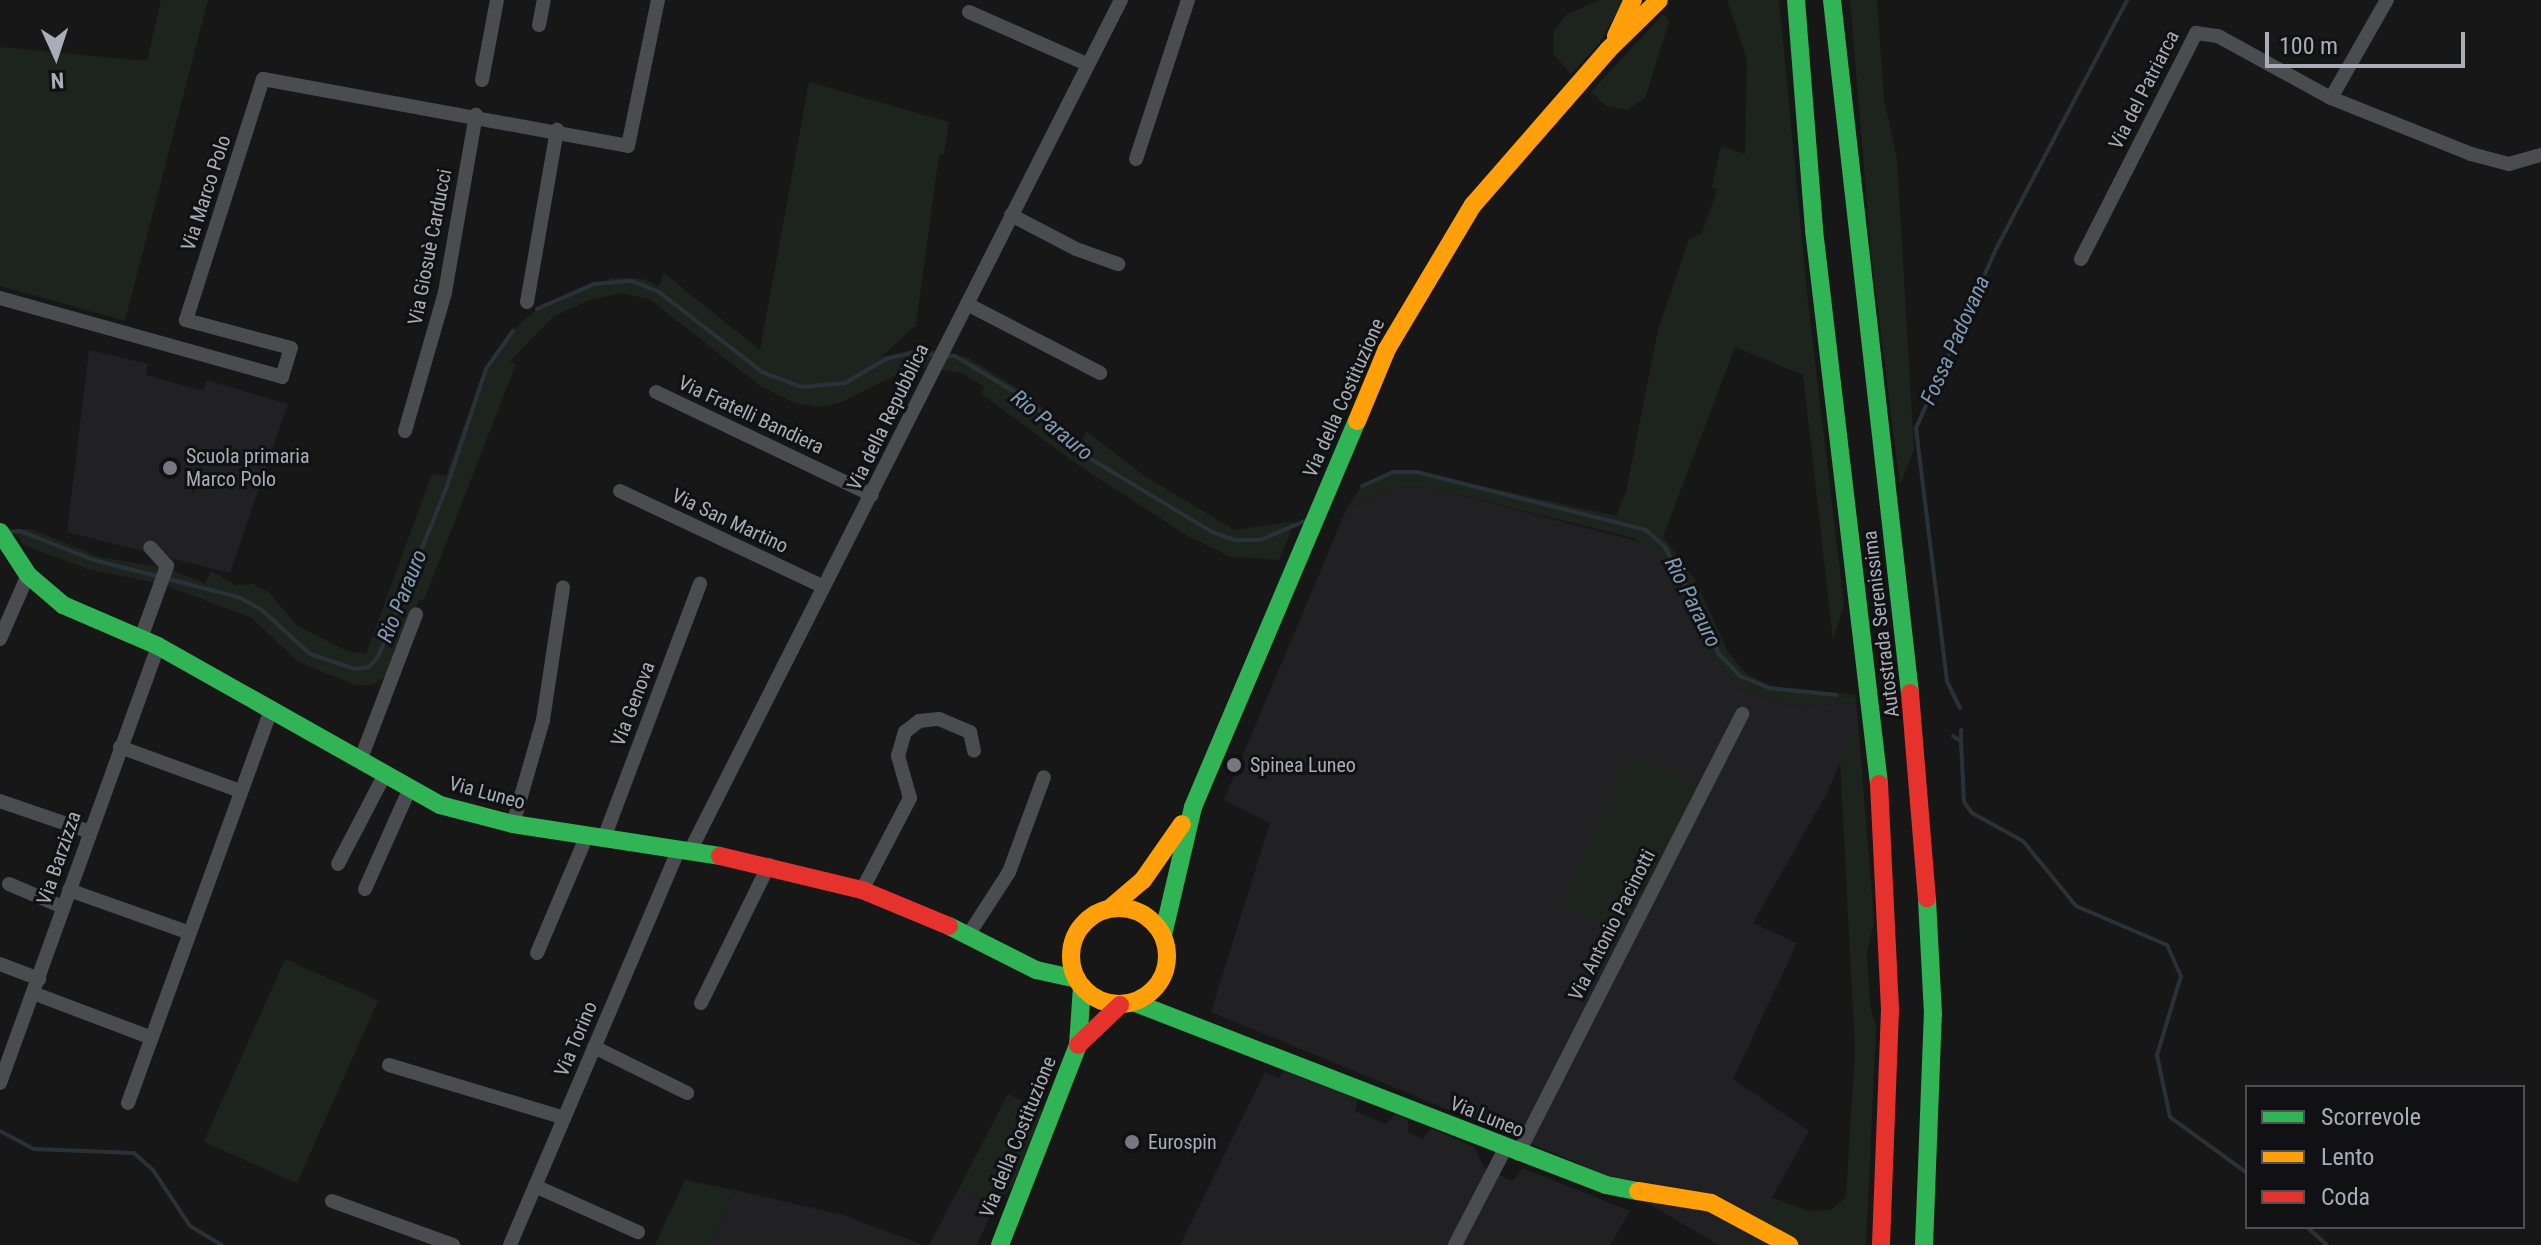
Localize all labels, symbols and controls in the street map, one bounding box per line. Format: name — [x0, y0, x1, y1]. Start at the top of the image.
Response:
north arrow — [16, 16, 96, 96]
scale bar — [2269, 16, 2469, 66]
street label: Via del Patriarca — [2104, 27, 2184, 153]
text: 100 m — [2279, 32, 2338, 60]
text: N — [50, 68, 65, 93]
street label: Via Marco Polo — [176, 132, 236, 254]
street label: Via Giosuè Carducci — [403, 167, 457, 327]
water label: Fossa Padovana — [1915, 271, 1995, 409]
street label: Via della Costituzione — [1298, 315, 1390, 481]
street label: Via della Repubblica — [842, 340, 934, 494]
street label: Via Fratelli Bandiera — [674, 371, 828, 459]
water label: Rio Parauro — [1006, 384, 1098, 466]
place label: Scuola primaria Marco Polo — [186, 444, 310, 491]
marker: Scuola primaria Marco Polo — [161, 459, 179, 477]
street label: Via San Martino — [668, 484, 792, 558]
street label: Autostrada Serenissima — [1858, 529, 1904, 719]
water label: Rio Parauro — [372, 546, 432, 646]
water label: Rio Parauro — [1659, 553, 1727, 651]
street label: Via Genova — [606, 658, 660, 750]
place label: Spinea Luneo — [1250, 753, 1356, 777]
marker: Spinea Luneo — [1225, 756, 1243, 774]
street label: Via Luneo — [446, 771, 528, 815]
street label: Via Barzizza — [32, 808, 86, 908]
street label: Via Antonio Pacinotti — [1564, 845, 1660, 1005]
street label: Via Torino — [549, 998, 603, 1080]
street label: Via della Costituzione — [975, 1053, 1061, 1221]
legend — [2245, 1085, 2525, 1229]
street label: Via Luneo — [1446, 1091, 1528, 1143]
text: Scorrevole — [2321, 1103, 2421, 1131]
place label: Eurospin — [1148, 1130, 1217, 1154]
marker: Eurospin — [1123, 1133, 1141, 1151]
text: Lento — [2321, 1143, 2374, 1171]
text: Coda — [2321, 1183, 2370, 1211]

